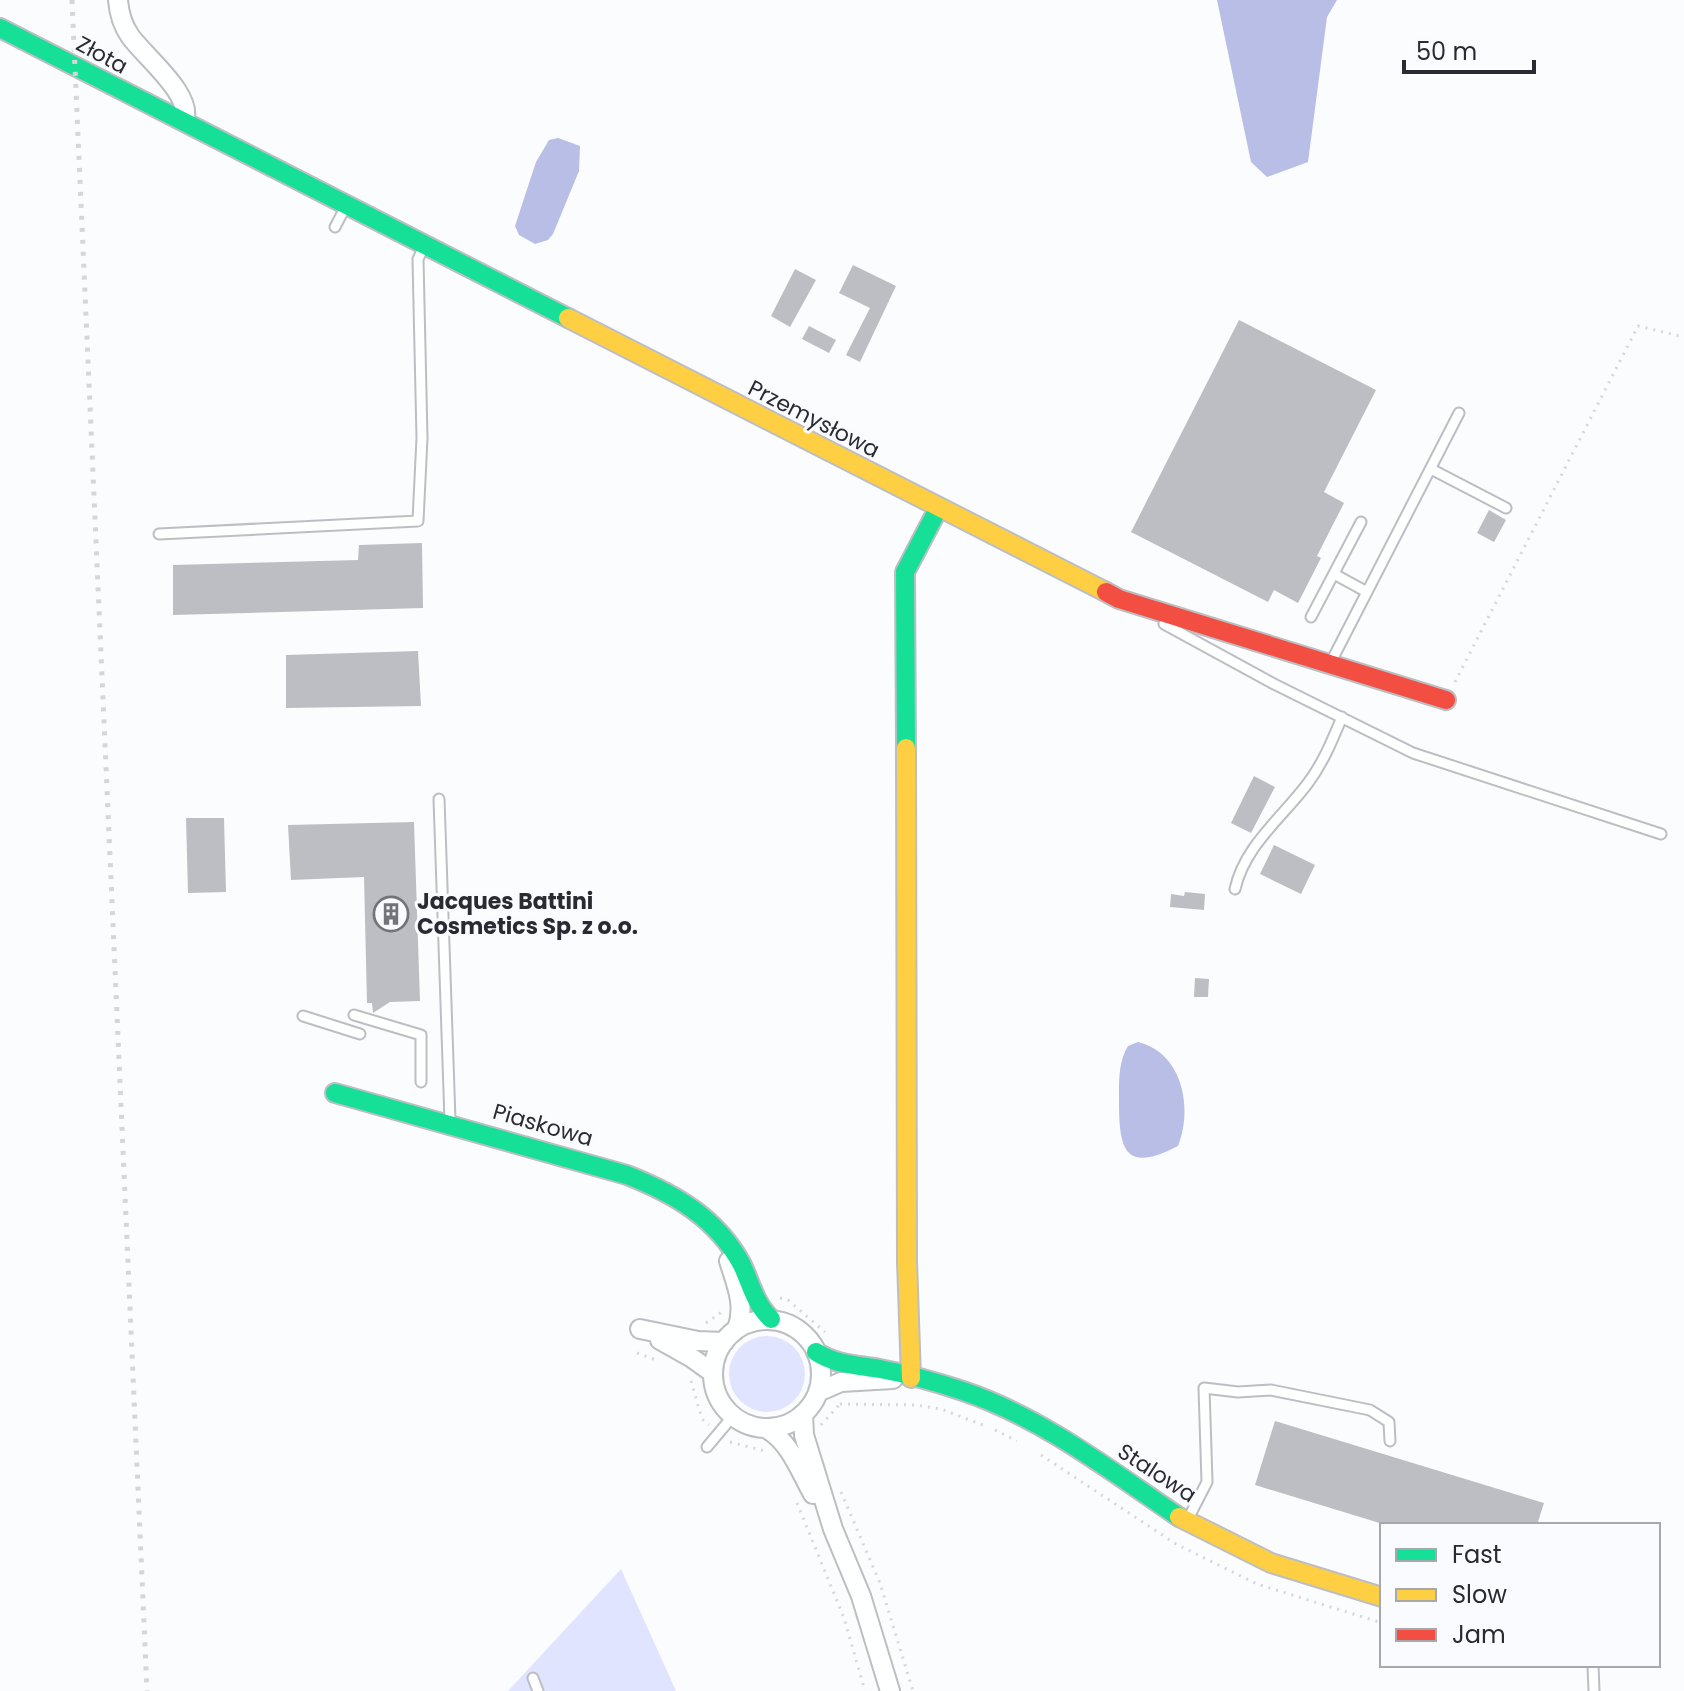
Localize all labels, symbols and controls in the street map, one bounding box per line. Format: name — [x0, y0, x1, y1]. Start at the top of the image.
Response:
scale bar — [1404, 24, 1534, 74]
street label: Złota — [71, 29, 133, 81]
text: 50 m — [1416, 35, 1477, 68]
street label: Przemysłowa — [743, 373, 885, 465]
place label: Jacques Battini Cosmetics Sp. z o.o. — [417, 886, 638, 942]
building icon: Jacques Battini Cosmetics Sp. z o.o. — [372, 895, 410, 933]
street label: Piaskowa — [489, 1096, 597, 1154]
street label: Stalowa — [1112, 1436, 1202, 1510]
legend — [1380, 1523, 1660, 1667]
text: Fast — [1452, 1538, 1502, 1571]
text: Slow — [1452, 1578, 1507, 1611]
text: Jam — [1452, 1618, 1506, 1651]

